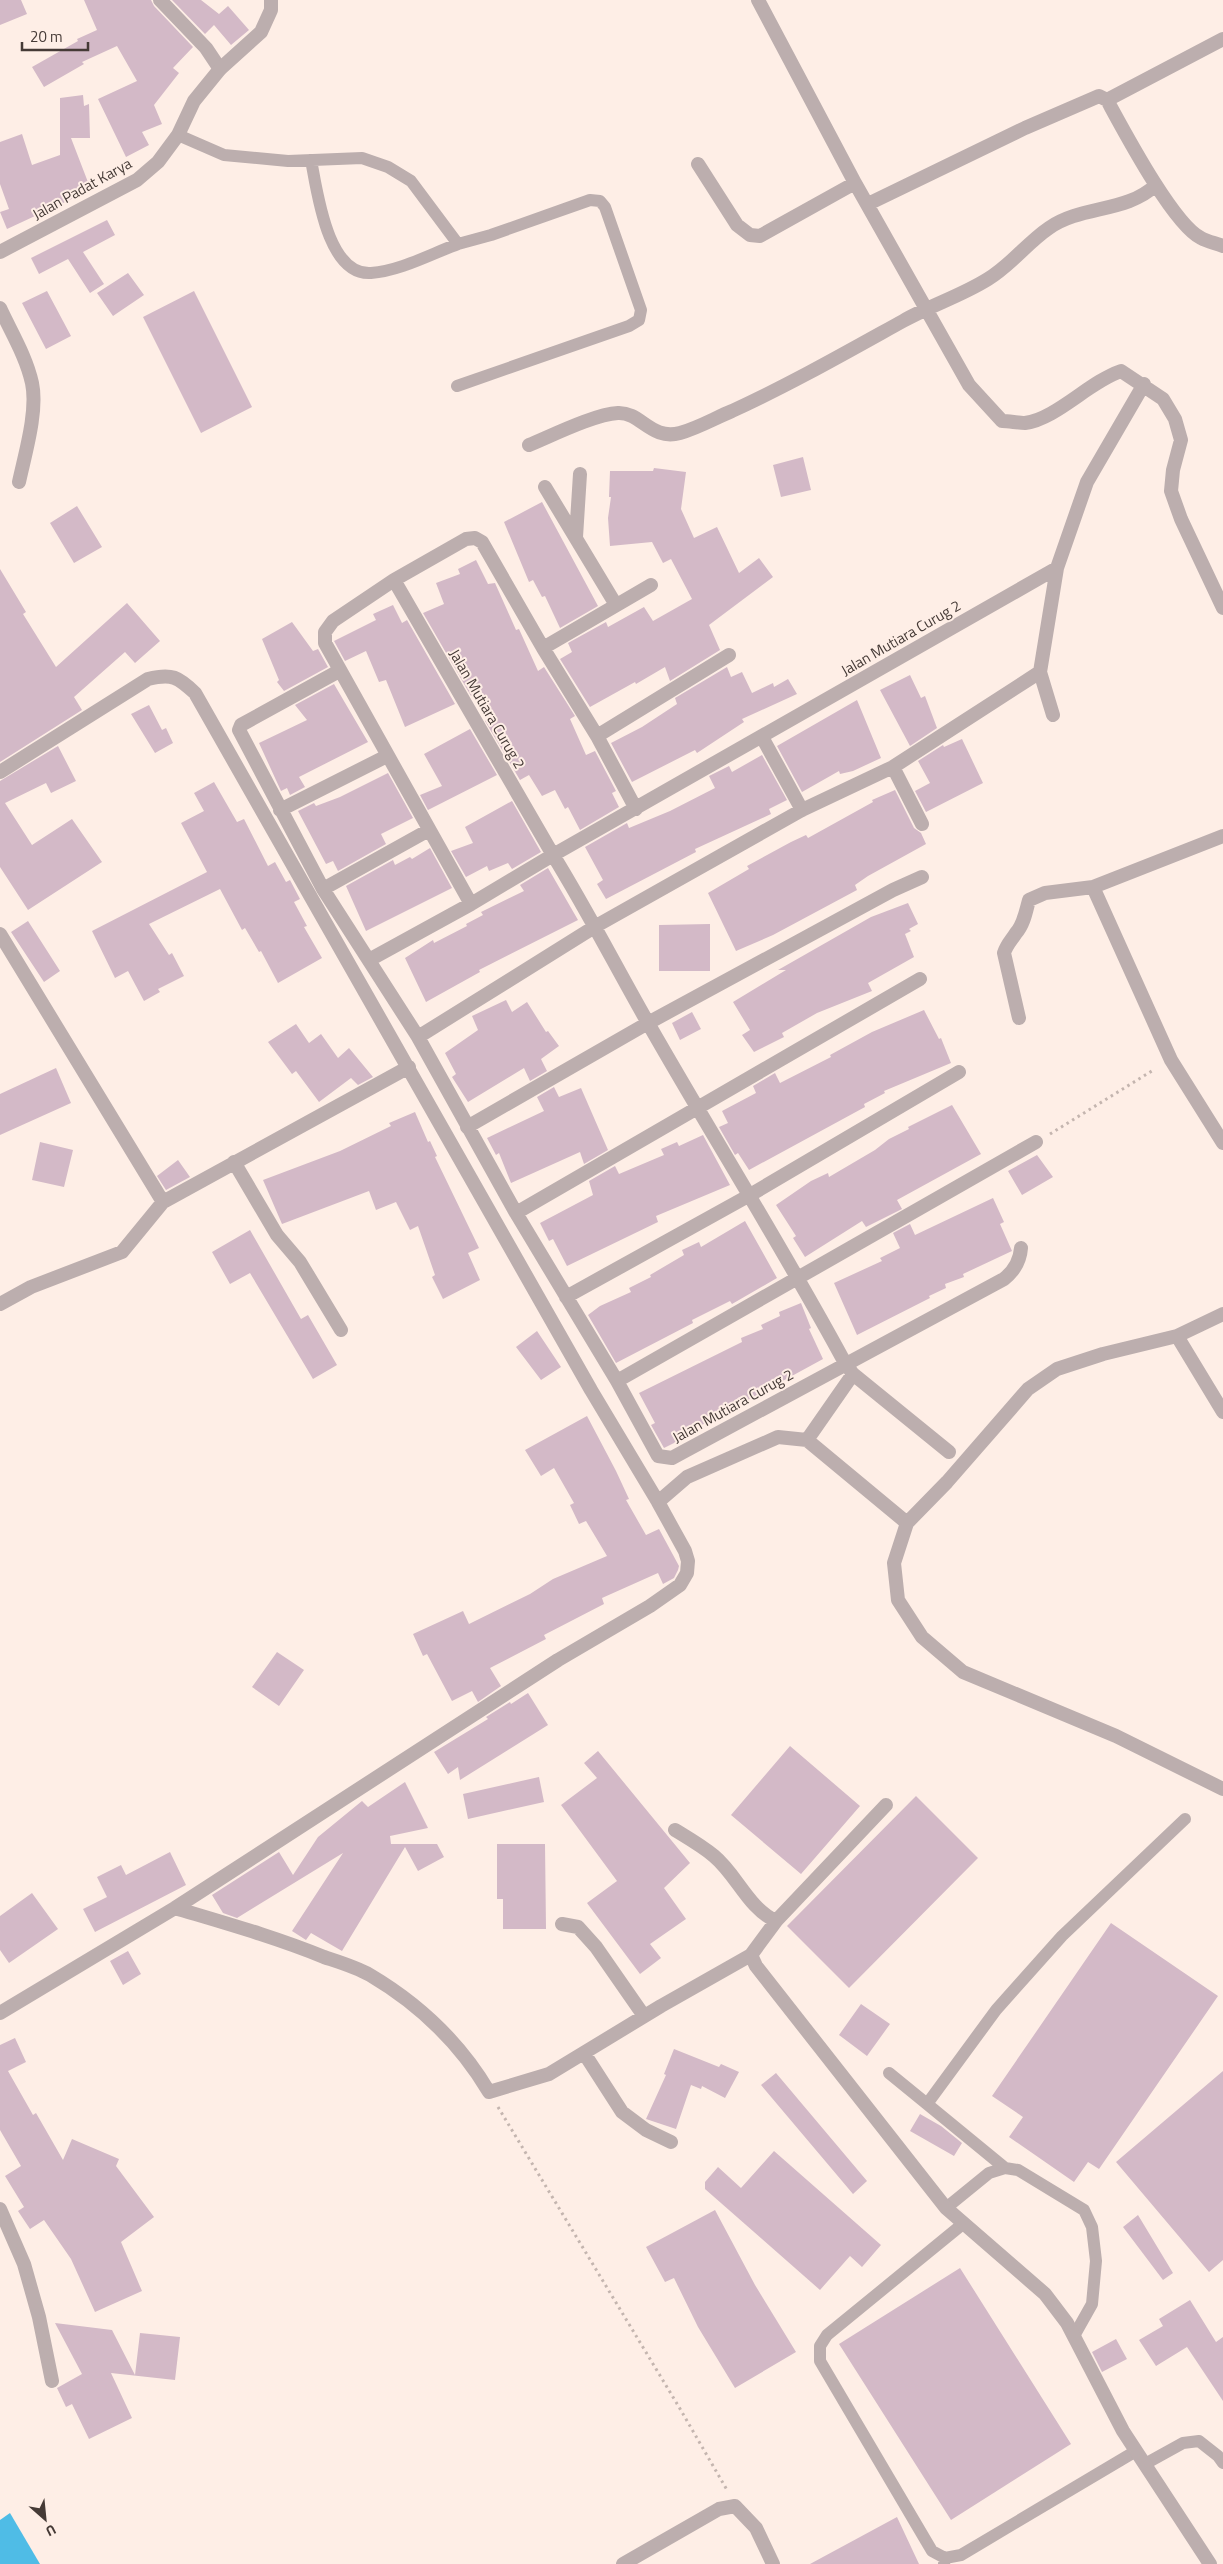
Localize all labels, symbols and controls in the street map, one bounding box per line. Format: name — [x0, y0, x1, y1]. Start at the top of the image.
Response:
scale bar — [22, 20, 89, 52]
text: 20 m — [30, 25, 63, 48]
street label: Jalan Padat Karya — [28, 152, 136, 225]
street label: Jalan Mutiara Curug 2 — [836, 594, 965, 681]
street label: Jalan Mutiara Curug 2 — [444, 644, 531, 773]
street label: Jalan Mutiara Curug 2 — [668, 1363, 798, 1448]
north arrow — [20, 2494, 70, 2544]
text: U — [42, 2520, 60, 2542]

